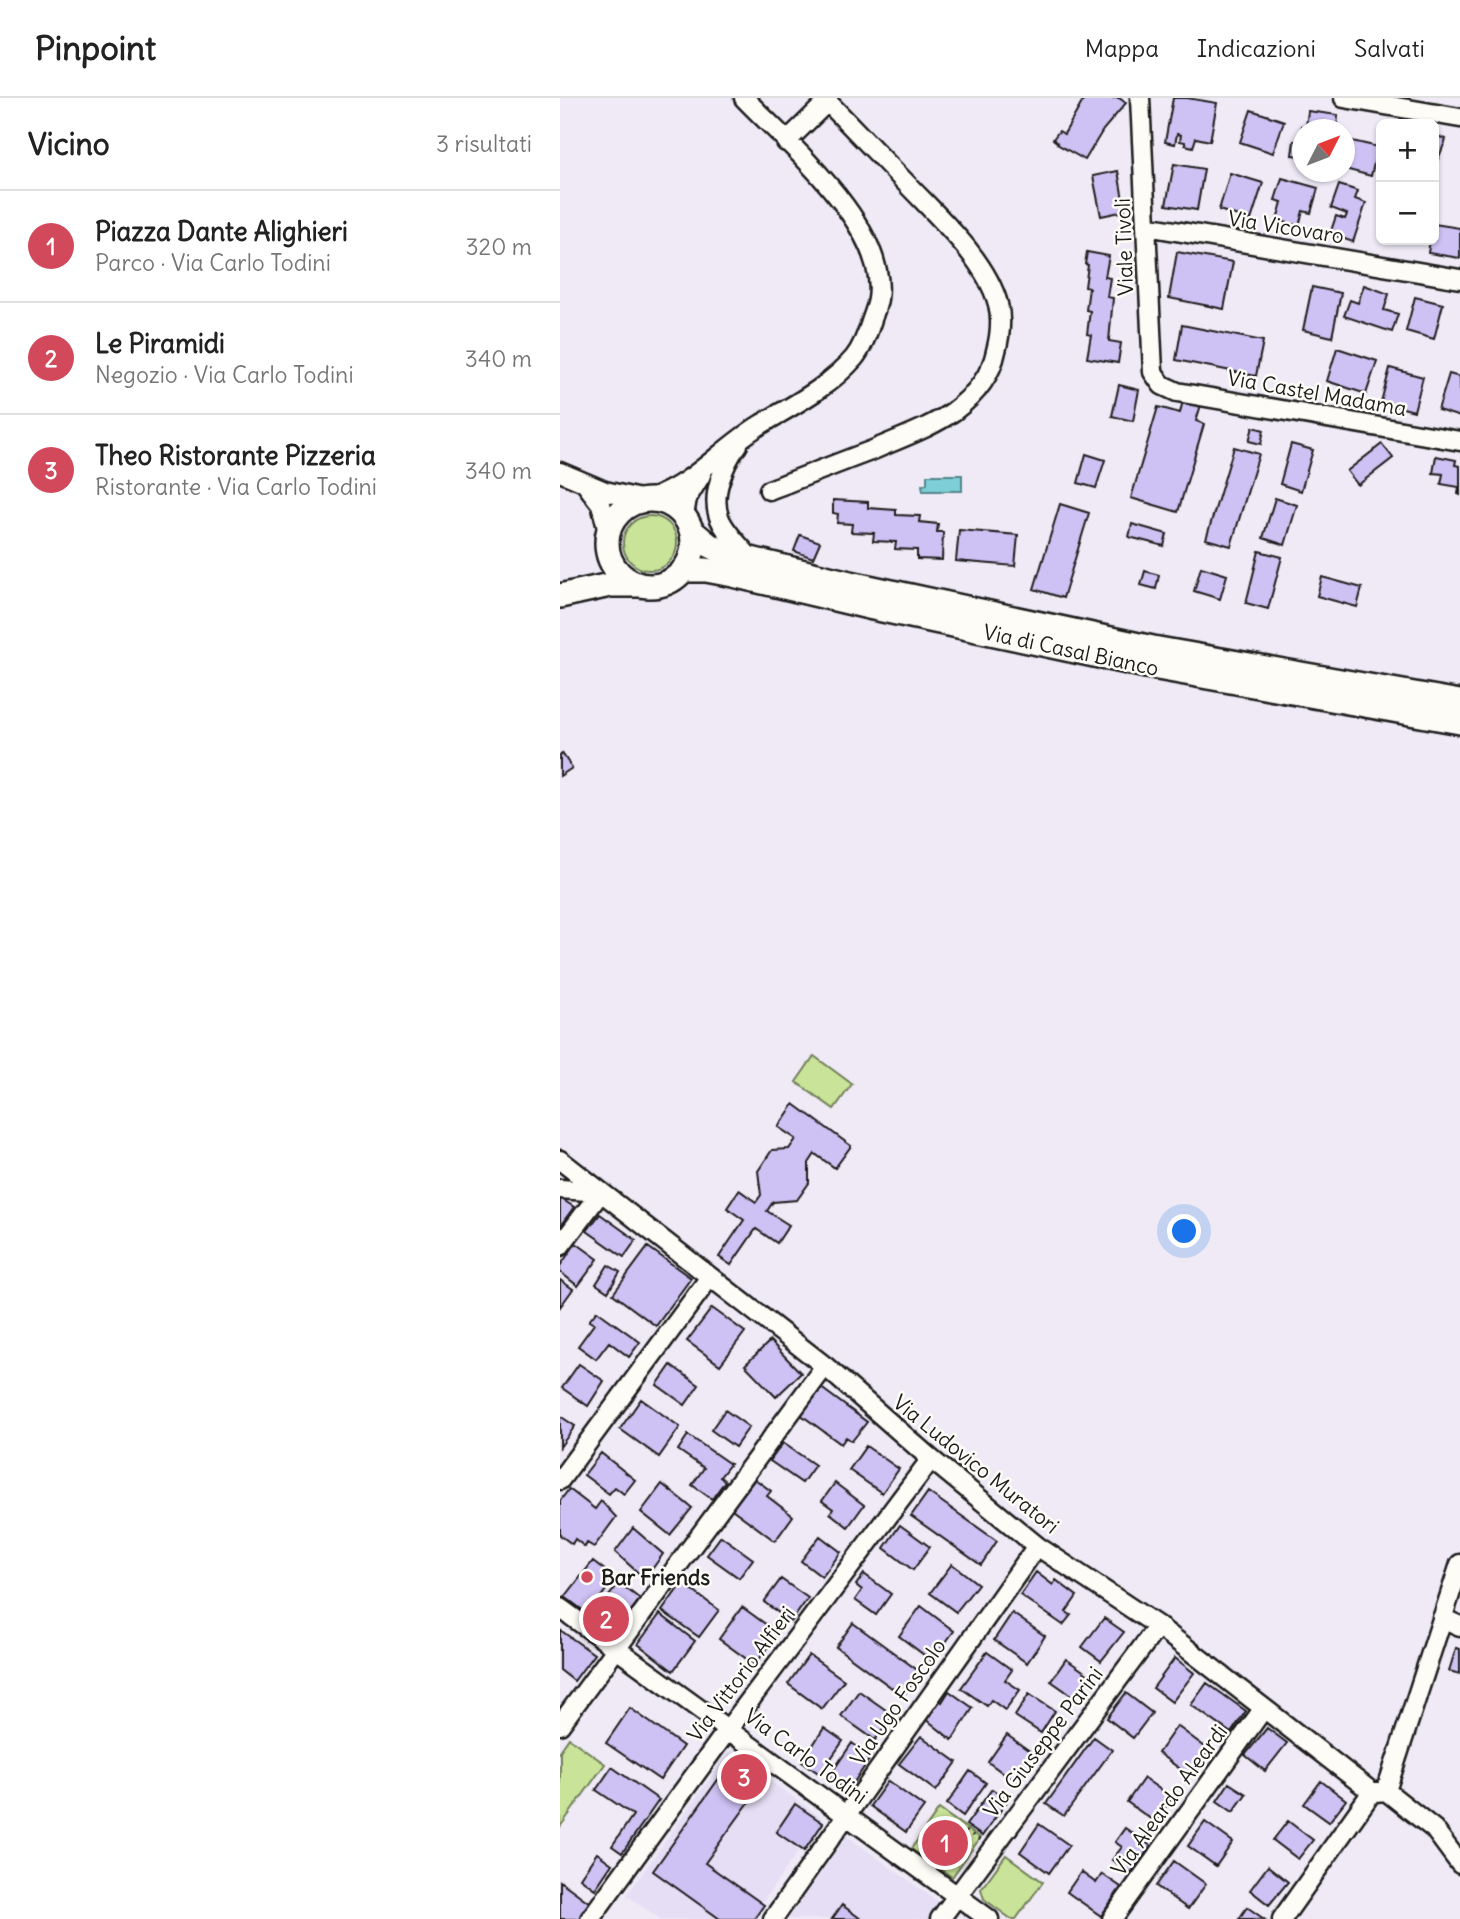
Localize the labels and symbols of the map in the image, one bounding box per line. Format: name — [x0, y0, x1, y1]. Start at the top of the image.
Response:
north arrow — [1292, 119, 1355, 182]
street label: Viale Tivoli — [1109, 198, 1139, 296]
street label: Via Vicovaro — [1226, 204, 1346, 250]
street label: Via Castel Madama — [1225, 364, 1409, 422]
street label: Via di Casal Bianco — [981, 618, 1161, 682]
your location — [1167, 1214, 1201, 1248]
street label: Via Ludovico Muratori — [887, 1389, 1065, 1539]
place label: Bar Friends — [601, 1564, 710, 1591]
marker: Bar Friends — [579, 1569, 595, 1585]
pin: 2 — [583, 1593, 629, 1645]
street label: Via Vittorio Alfieri — [681, 1601, 801, 1747]
street label: Via Ugo Foscolo — [844, 1633, 952, 1771]
street label: Via Giuseppe Parini — [977, 1661, 1109, 1823]
street label: Via Carlo Todini — [739, 1702, 873, 1810]
street label: Via Aleardo Aleardi — [1105, 1719, 1233, 1881]
pin: 3 — [721, 1751, 767, 1803]
pin: 1 — [922, 1817, 968, 1869]

